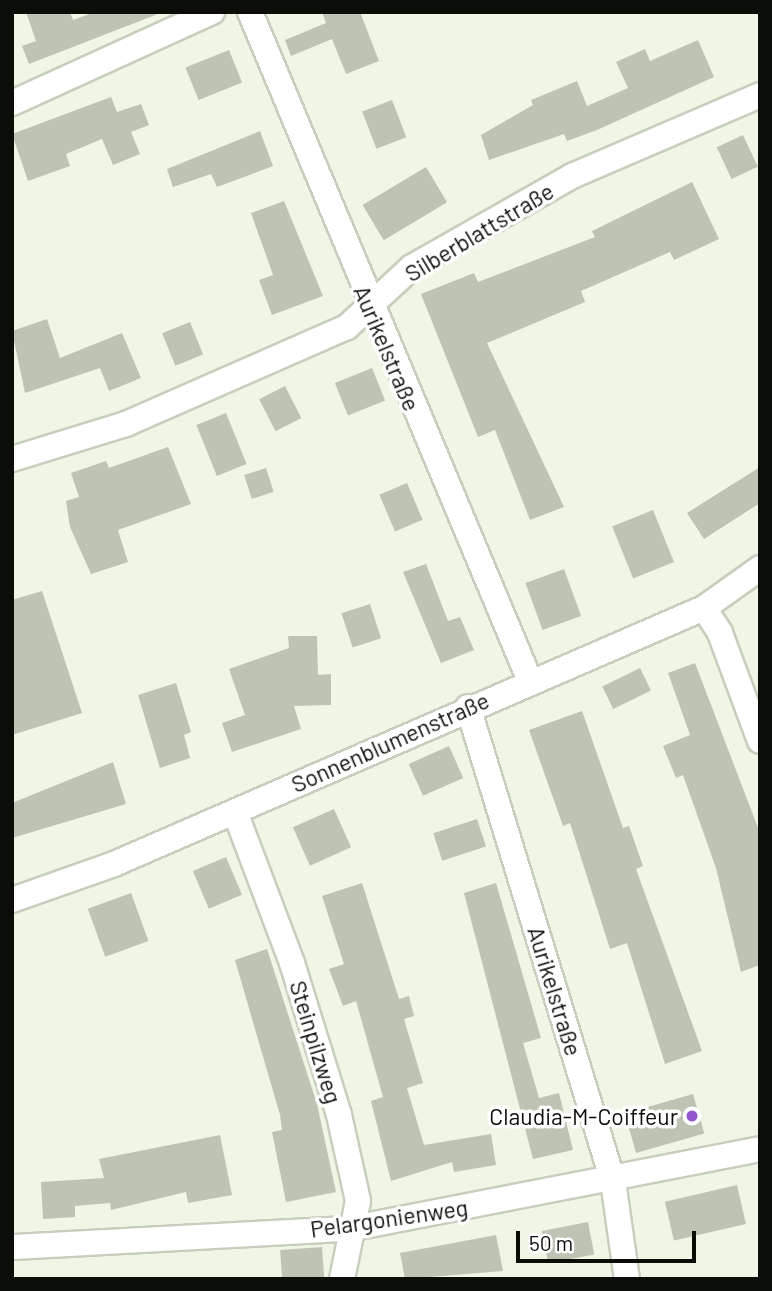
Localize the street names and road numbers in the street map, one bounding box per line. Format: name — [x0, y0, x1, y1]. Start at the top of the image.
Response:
street label: Silberblattstraße — [400, 177, 558, 287]
street label: Aurikelstraße — [348, 281, 426, 415]
street label: Sonnenblumenstraße — [287, 686, 493, 798]
street label: Aurikelstraße — [522, 923, 588, 1059]
street label: Steinpilzweg — [284, 977, 348, 1107]
street label: Pelargonienweg — [308, 1193, 470, 1243]

